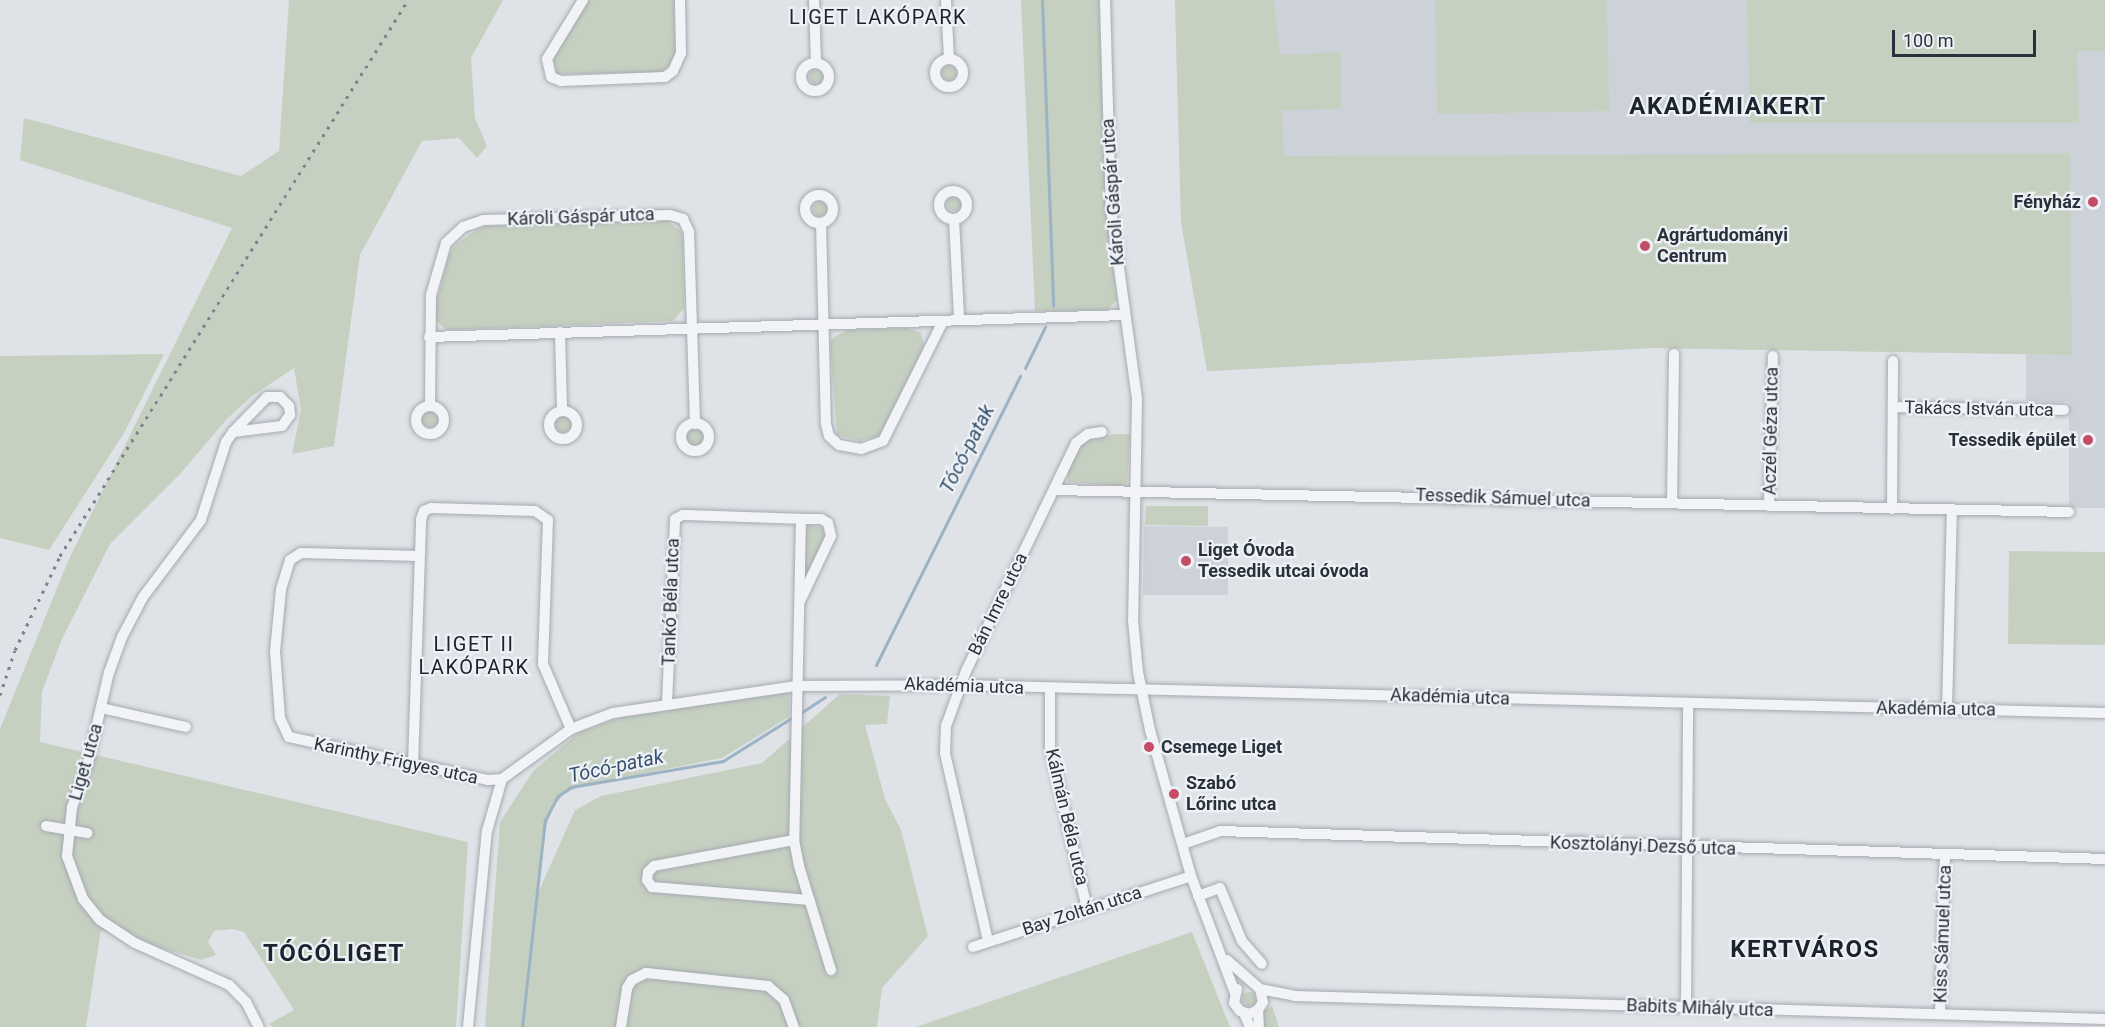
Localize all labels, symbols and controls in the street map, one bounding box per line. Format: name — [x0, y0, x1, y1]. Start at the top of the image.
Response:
district label: LIGET LAKÓPARK — [789, 5, 967, 29]
scale bar — [1895, 18, 2039, 56]
text: 100 m — [1903, 30, 1954, 51]
district label: AKADÉMIAKERT — [1629, 93, 1827, 121]
street label: Károli Gáspár utca — [1097, 118, 1129, 266]
place label: Fényház — [2014, 191, 2081, 213]
marker: Fényház — [2086, 195, 2100, 209]
street label: Károli Gáspár utca — [507, 204, 655, 230]
place label: Agrártudományi Centrum — [1657, 225, 1788, 268]
marker: Agrártudományi Centrum — [1638, 239, 1652, 253]
street label: Aczél Géza utca — [1759, 367, 1783, 495]
street label: Takács István utca — [1904, 397, 2054, 421]
water label: Tócó-patak — [934, 401, 1000, 497]
place label: Tessedik épület — [1948, 429, 2076, 451]
marker: Tessedik épület — [2081, 433, 2095, 447]
street label: Tessedik Sámuel utca — [1415, 484, 1591, 512]
street label: Tankó Béla utca — [658, 538, 684, 666]
place label: Liget Óvoda Tessedik utcai óvoda — [1198, 540, 1369, 582]
street label: Bán Imre utca — [964, 549, 1032, 659]
marker: Liget Óvoda Tessedik utcai óvoda — [1179, 554, 1193, 568]
district label: LIGET II LAKÓPARK — [418, 632, 530, 679]
street label: Akadémia utca — [904, 673, 1024, 699]
street label: Akadémia utca — [1390, 684, 1510, 710]
street label: Akadémia utca — [1876, 697, 1996, 721]
street label: Liget utca — [65, 721, 107, 803]
street label: Karinthy Frigyes utca — [312, 733, 480, 789]
place label: Csemege Liget — [1161, 736, 1282, 758]
marker: Csemege Liget — [1142, 740, 1156, 754]
water label: Tócó-patak — [566, 744, 666, 788]
street label: Kálmán Béla utca — [1041, 746, 1093, 888]
place label: Szabó Lőrinc utca — [1186, 773, 1276, 816]
marker: Szabó Lőrinc utca — [1167, 787, 1181, 801]
street label: Kosztolányi Dezső utca — [1550, 832, 1736, 860]
street label: Kiss Sámuel utca — [1930, 865, 1956, 1003]
street label: Bay Zoltán utca — [1020, 882, 1144, 940]
district label: KERTVÁROS — [1730, 936, 1880, 964]
district label: TÓCÓLIGET — [263, 940, 405, 968]
street label: Babits Mihály utca — [1626, 995, 1774, 1021]

